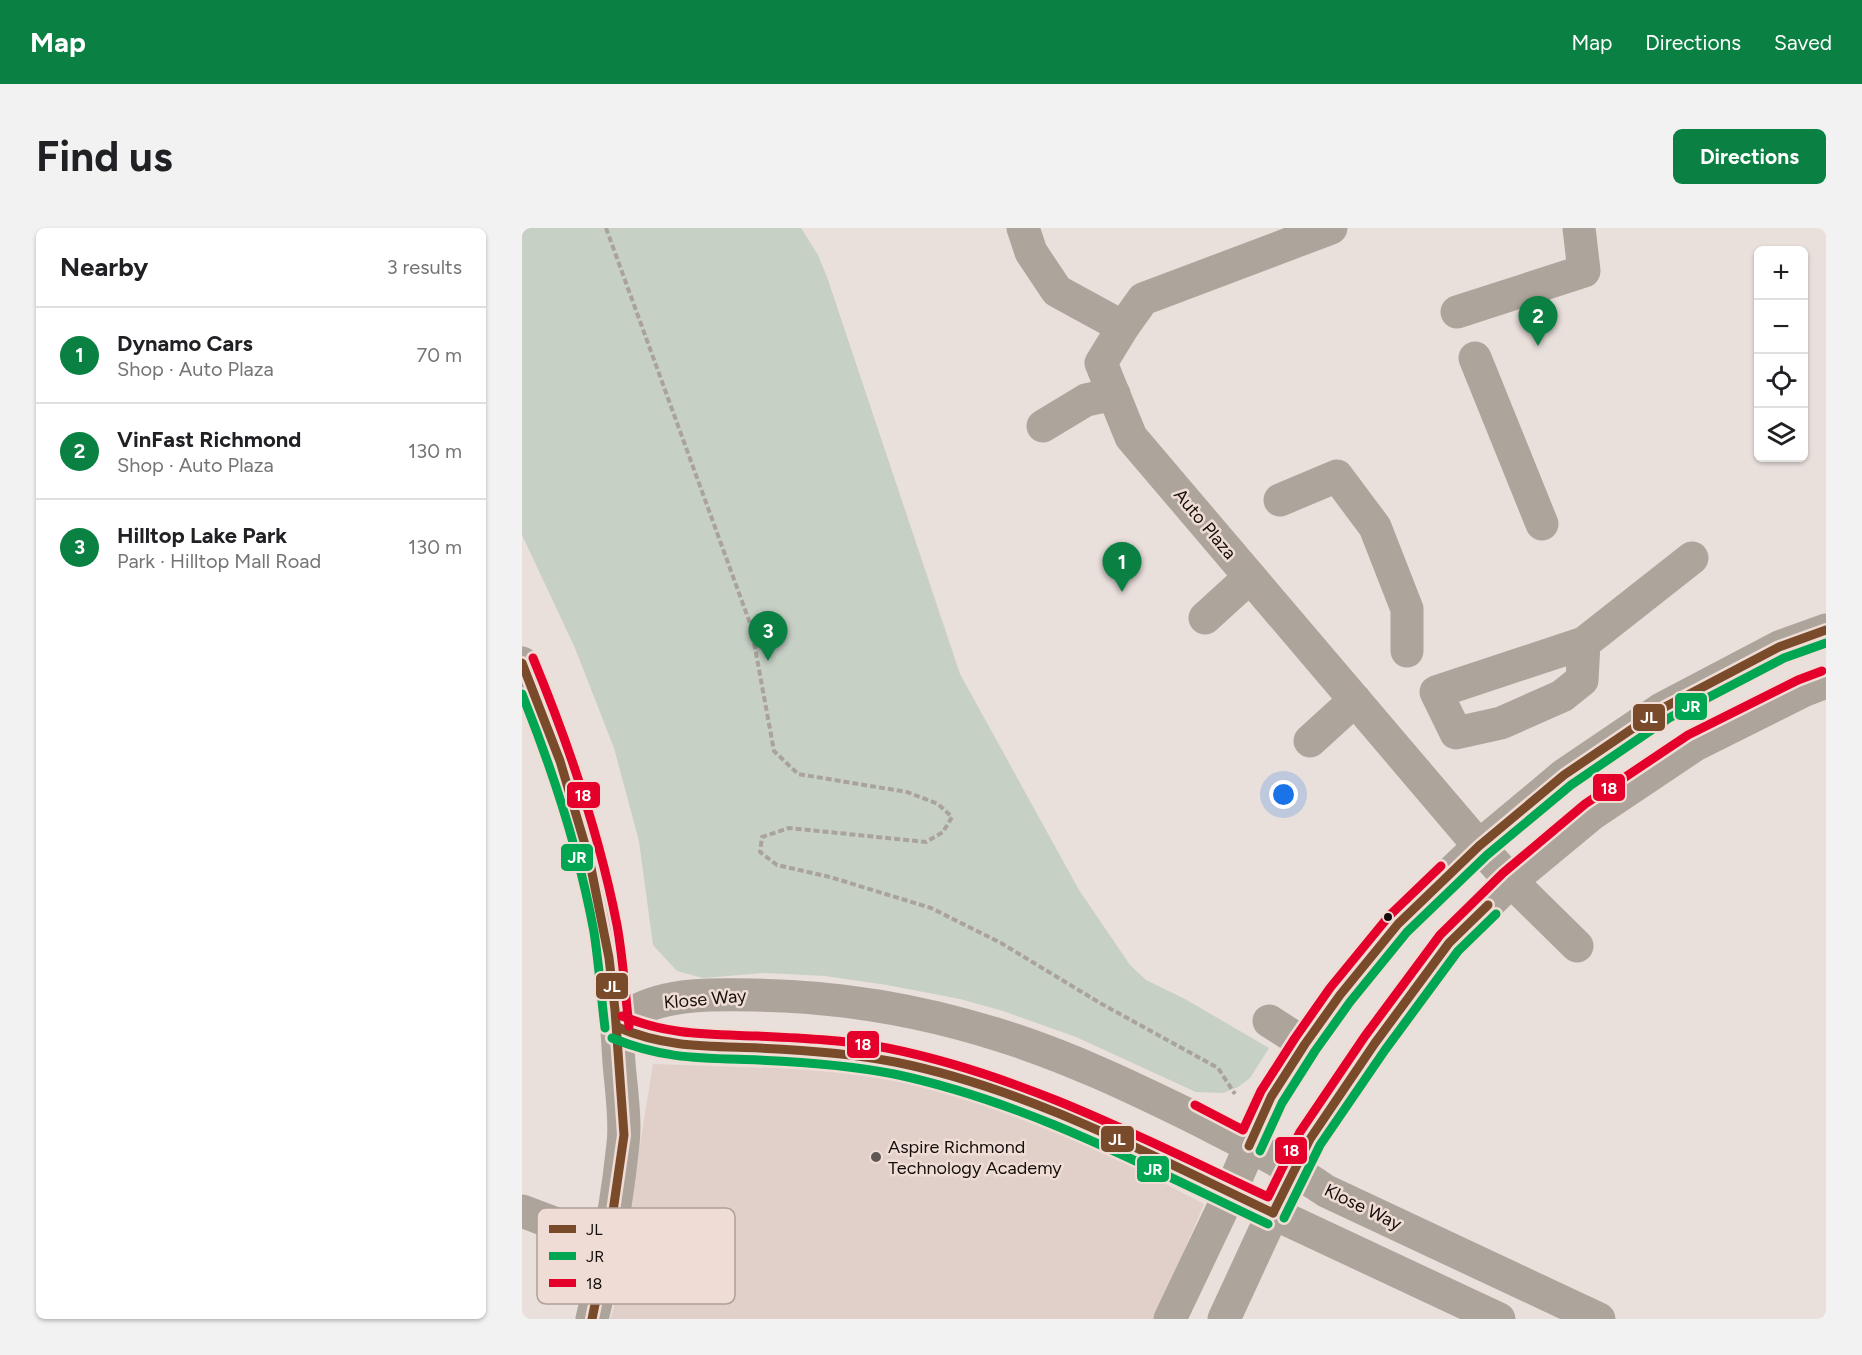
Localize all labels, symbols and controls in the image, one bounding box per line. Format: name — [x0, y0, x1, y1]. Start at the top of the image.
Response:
text: Map — [30, 25, 86, 59]
text: Map — [1571, 30, 1612, 55]
text: Directions — [1645, 30, 1741, 55]
text: Saved — [1774, 30, 1832, 55]
button: Directions — [1673, 129, 1826, 184]
text: Find us — [36, 131, 173, 182]
map controls — [1754, 246, 1808, 462]
button: + — [1754, 246, 1808, 300]
text: Nearby — [60, 251, 148, 283]
text: 3 results — [387, 255, 462, 279]
pin: 2 — [1518, 296, 1558, 346]
button: − — [1754, 300, 1808, 354]
text: Dynamo Cars — [117, 330, 253, 357]
text: 1 — [75, 343, 84, 367]
text: 70 m — [416, 343, 462, 367]
button: locate — [1754, 354, 1808, 408]
text: Shop · Auto Plaza — [117, 357, 274, 381]
button: layers — [1754, 408, 1808, 462]
text: VinFast Richmond — [117, 426, 301, 453]
text: 2 — [74, 439, 85, 463]
text: 130 m — [408, 439, 462, 463]
text: Shop · Auto Plaza — [117, 453, 274, 477]
street label: Auto Plaza — [1169, 484, 1241, 564]
text: Hilltop Lake Park — [117, 522, 287, 549]
text: 3 — [74, 535, 85, 559]
text: 130 m — [408, 535, 462, 559]
pin: 1 — [1102, 542, 1142, 592]
text: Park · Hilltop Mall Road — [117, 549, 321, 573]
pin: 3 — [748, 612, 788, 661]
line badge: JR — [1674, 692, 1708, 721]
text: JR — [1681, 697, 1701, 716]
line badge: JL — [1632, 703, 1666, 732]
text: JL — [1640, 708, 1658, 727]
line badge: 18 — [1592, 773, 1626, 802]
text: 18 — [1601, 779, 1617, 798]
your location — [1269, 780, 1298, 809]
line badge: 18 — [566, 781, 601, 809]
text: 18 — [575, 786, 591, 805]
line badge: JR — [560, 843, 594, 872]
text: JR — [567, 848, 587, 867]
unlabelled marker — [1382, 911, 1394, 923]
line badge: JL — [595, 972, 629, 1000]
text: JL — [603, 977, 621, 996]
street label: Klose Way — [663, 984, 748, 1014]
line badge: 18 — [846, 1030, 880, 1059]
text: 18 — [855, 1035, 871, 1054]
line badge: JL — [1100, 1125, 1135, 1153]
text: JL — [1108, 1130, 1126, 1149]
place label: Aspire Richmond Technology Academy — [888, 1136, 1062, 1179]
line badge: 18 — [1274, 1136, 1308, 1165]
text: 18 — [1283, 1141, 1299, 1160]
marker: Aspire Richmond Technology Academy — [869, 1150, 883, 1164]
line badge: JR — [1136, 1155, 1170, 1183]
text: JR — [1143, 1160, 1163, 1179]
street label: Klose Way — [1321, 1179, 1406, 1235]
legend — [537, 1208, 735, 1304]
text: JL — [586, 1220, 603, 1239]
text: JR — [586, 1247, 604, 1266]
text: 18 — [586, 1274, 602, 1293]

